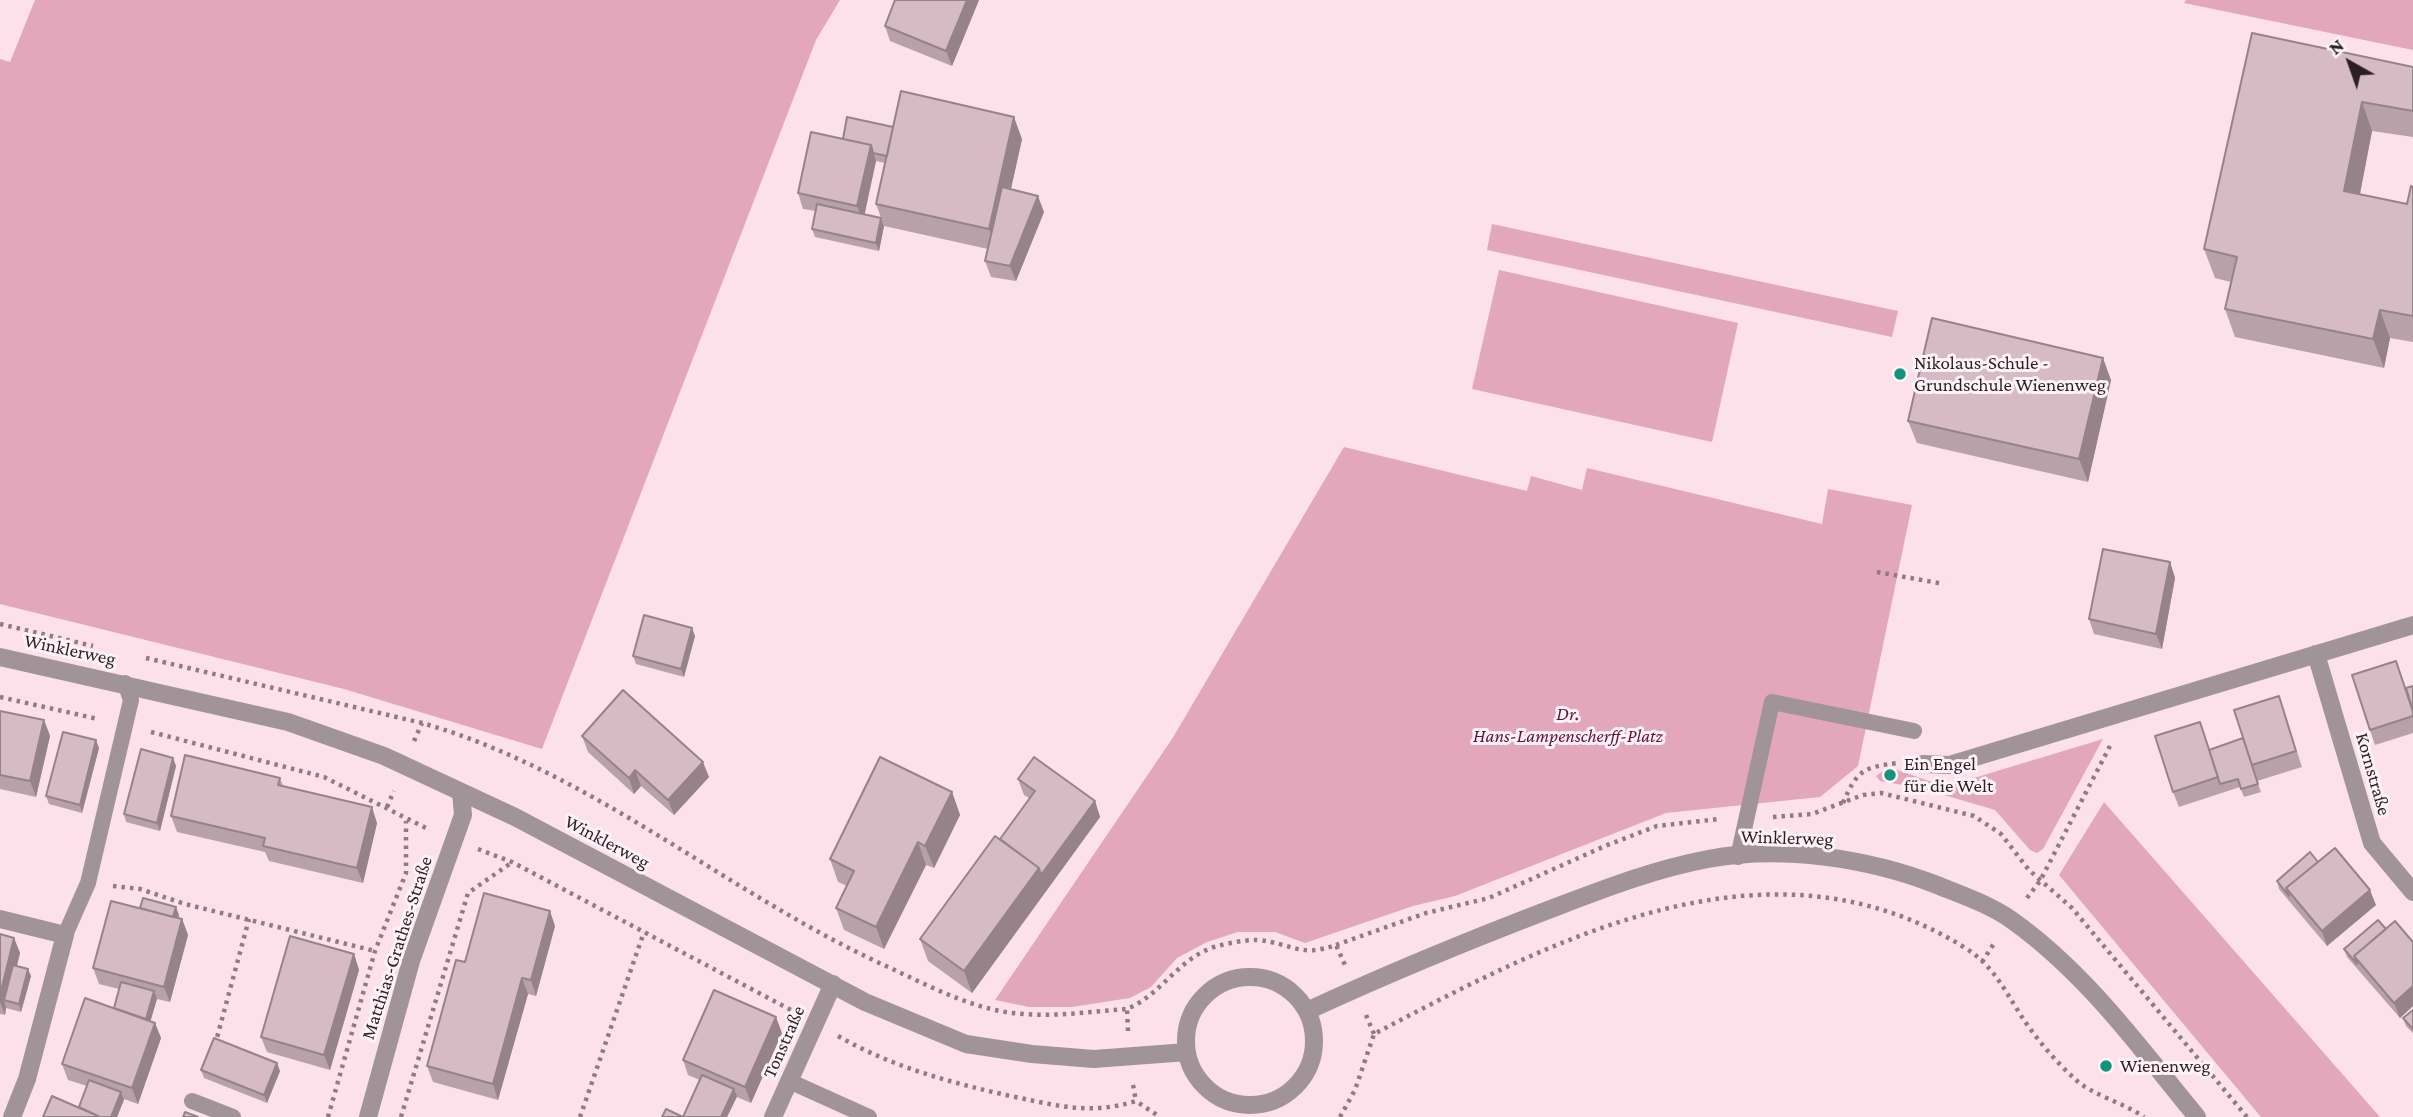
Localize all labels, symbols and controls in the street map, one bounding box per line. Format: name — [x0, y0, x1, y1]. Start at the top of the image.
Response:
north arrow — [2315, 28, 2385, 98]
text: N — [2324, 34, 2348, 59]
place label: Nikolaus-Schule - Grundschule Wienenweg — [1914, 352, 2106, 396]
marker: Nikolaus-Schule - Grundschule Wienenweg — [1892, 366, 1908, 382]
street label: Winklerweg — [22, 629, 118, 671]
park label: Dr. Hans-Lampenscherff-Platz — [1473, 703, 1663, 747]
street label: Kornstraße — [2350, 730, 2396, 818]
place label: Ein Engel für die Welt — [1904, 753, 1993, 797]
marker: Ein Engel für die Welt — [1882, 767, 1898, 783]
street label: Winklerweg — [561, 810, 653, 874]
street label: Winklerweg — [1740, 825, 1834, 851]
street label: Matthias-Grathes-Straße — [357, 854, 437, 1042]
street label: Tonstraße — [758, 1002, 810, 1082]
place label: Wienenweg — [2120, 1055, 2211, 1077]
marker: Wienenweg — [2098, 1058, 2114, 1074]

